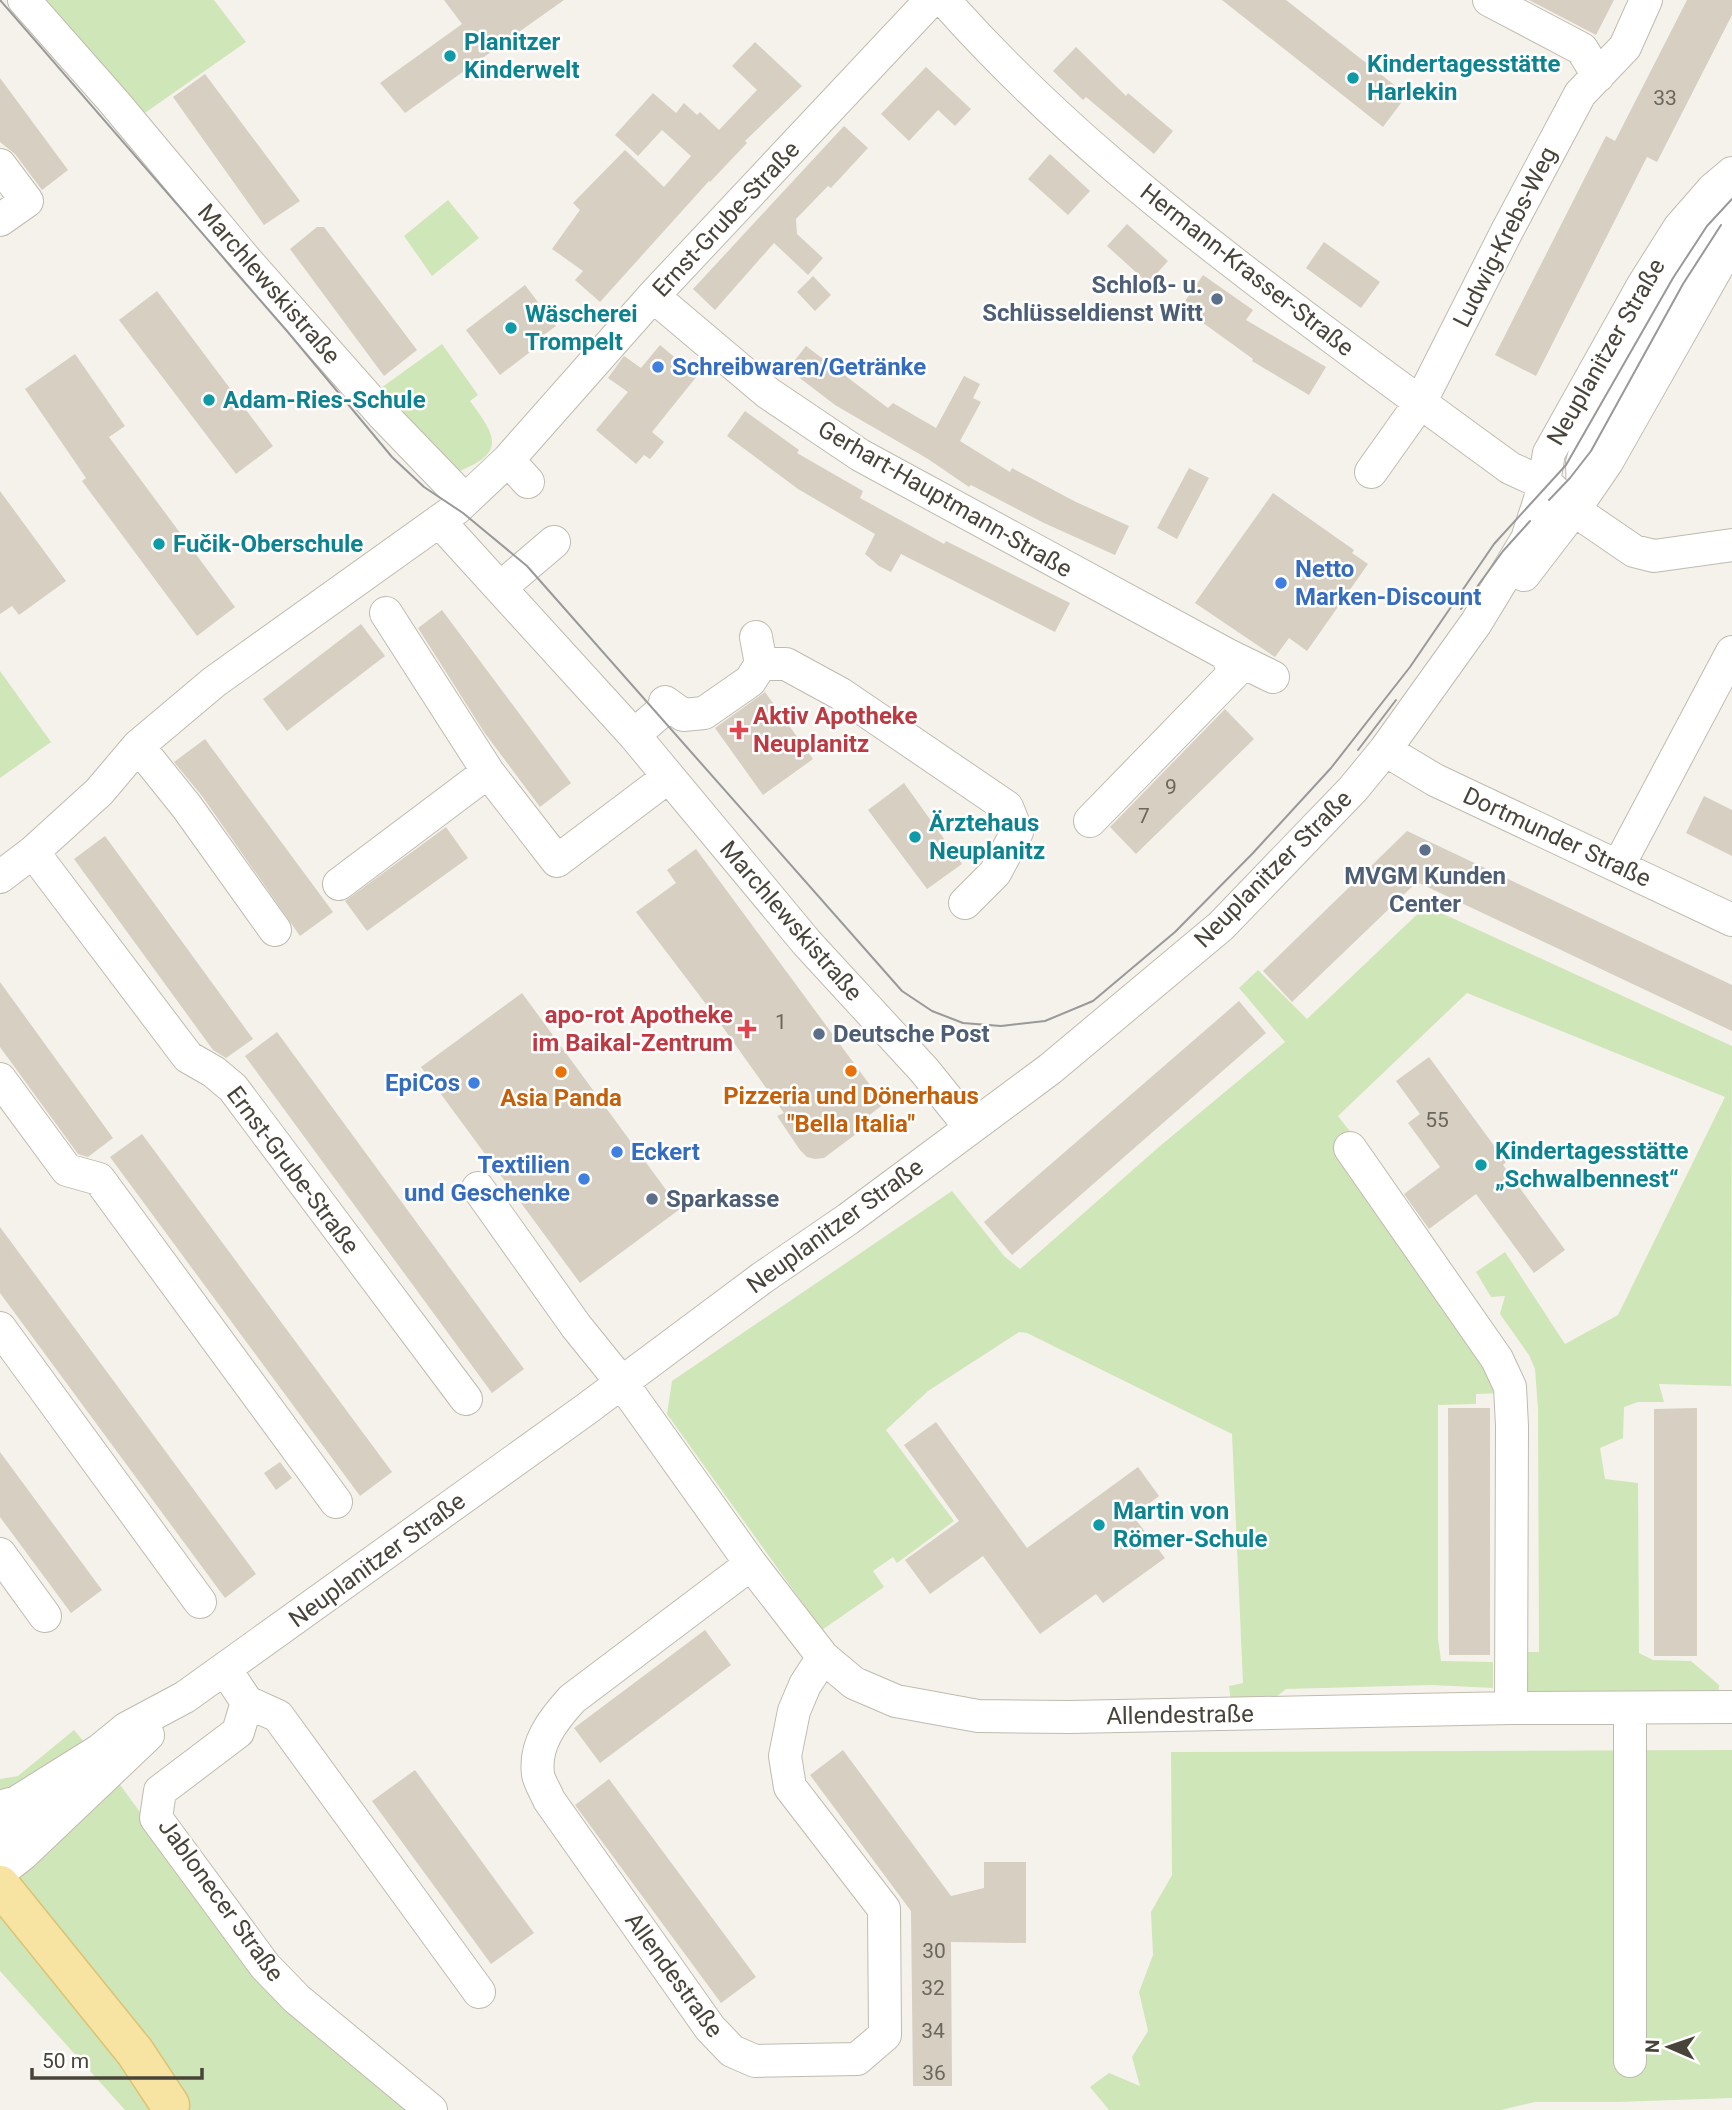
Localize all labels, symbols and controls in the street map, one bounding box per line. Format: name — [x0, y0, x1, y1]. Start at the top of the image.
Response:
place label: Planitzer Kinderwelt — [464, 28, 580, 84]
marker: Planitzer Kinderwelt — [442, 48, 458, 64]
place label: Kindertagesstätte Harlekin — [1367, 50, 1560, 106]
marker: Kindertagesstätte Harlekin — [1345, 70, 1361, 86]
house number: 33 — [1653, 86, 1677, 110]
street label: Ernst-Grube-Straße — [647, 135, 805, 303]
street label: Ludwig-Krebs-Weg — [1447, 142, 1563, 332]
street label: Hermann-Krasser-Straße — [1135, 178, 1359, 362]
street label: Marchlewskistraße — [192, 198, 346, 370]
street label: Neuplanitzer Straße — [1541, 254, 1671, 450]
place label: Schloß- u. Schlüsseldienst Witt — [982, 271, 1203, 327]
marker: Schloß- u. Schlüsseldienst Witt — [1209, 291, 1225, 307]
place label: Wäscherei Trompelt — [525, 300, 638, 356]
marker: Wäscherei Trompelt — [503, 320, 519, 336]
place label: Schreibwaren/Getränke — [672, 353, 926, 381]
marker: Schreibwaren/Getränke — [650, 359, 666, 375]
place label: Adam-Ries-Schule — [223, 386, 426, 414]
marker: Adam-Ries-Schule — [201, 392, 217, 408]
street label: Gerhart-Hauptmann-Straße — [813, 415, 1077, 583]
place label: Fučik-Oberschule — [173, 530, 363, 558]
marker: Fučik-Oberschule — [151, 536, 167, 552]
place label: Netto Marken-Discount — [1295, 555, 1481, 611]
marker: Netto Marken-Discount — [1273, 575, 1289, 591]
place label: Aktiv Apotheke Neuplanitz — [753, 702, 917, 758]
marker: Aktiv Apotheke Neuplanitz — [731, 722, 747, 738]
house number: 9 — [1165, 775, 1177, 799]
street label: Dortmunder Straße — [1459, 781, 1655, 893]
street label: Neuplanitzer Straße — [1189, 785, 1357, 953]
house number: 7 — [1138, 804, 1150, 828]
place label: Ärztehaus Neuplanitz — [929, 809, 1045, 865]
marker: Ärztehaus Neuplanitz — [907, 829, 923, 845]
street label: Marchlewskistraße — [714, 835, 868, 1007]
marker: MVGM Kunden Center — [1417, 842, 1433, 858]
place label: MVGM Kunden Center — [1344, 862, 1506, 918]
place label: apo-rot Apotheke im Baikal-Zentrum — [532, 1001, 733, 1057]
house number: 1 — [775, 1010, 787, 1034]
place label: Deutsche Post — [833, 1020, 990, 1048]
marker: apo-rot Apotheke im Baikal-Zentrum — [739, 1021, 755, 1037]
marker: Deutsche Post — [811, 1026, 827, 1042]
marker: Pizzeria und Dönerhaus "Bella Italia" — [843, 1063, 859, 1079]
marker: Asia Panda — [553, 1064, 569, 1080]
place label: EpiCos — [385, 1069, 460, 1097]
marker: EpiCos — [466, 1075, 482, 1091]
street label: Ernst-Grube-Straße — [221, 1081, 365, 1259]
place label: Pizzeria und Dönerhaus "Bella Italia" — [723, 1082, 979, 1138]
place label: Asia Panda — [500, 1084, 622, 1112]
house number: 55 — [1425, 1108, 1449, 1132]
place label: Kindertagesstätte „Schwalbennest“ — [1495, 1137, 1688, 1193]
place label: Eckert — [631, 1138, 700, 1166]
marker: Eckert — [609, 1144, 625, 1160]
place label: Textilien und Geschenke — [404, 1151, 570, 1207]
street label: Neuplanitzer Straße — [742, 1153, 928, 1299]
marker: Kindertagesstätte „Schwalbennest“ — [1473, 1157, 1489, 1173]
marker: Textilien und Geschenke — [576, 1171, 592, 1187]
place label: Sparkasse — [666, 1185, 779, 1213]
marker: Sparkasse — [644, 1191, 660, 1207]
street label: Neuplanitzer Straße — [284, 1487, 470, 1633]
place label: Martin von Römer-Schule — [1113, 1497, 1267, 1553]
marker: Martin von Römer-Schule — [1091, 1517, 1107, 1533]
street label: Allendestraße — [1106, 1700, 1254, 1730]
street label: Jablonecer Straße — [153, 1813, 289, 1987]
street label: Allendestraße — [619, 1907, 729, 2043]
house number: 30 — [922, 1939, 946, 1963]
house number: 32 — [921, 1976, 945, 2000]
north arrow — [1634, 2012, 1704, 2082]
house number: 34 — [921, 2019, 945, 2043]
scale bar — [32, 2036, 201, 2080]
text: N — [1641, 2039, 1664, 2054]
text: 50 m — [42, 2049, 89, 2073]
house number: 36 — [922, 2061, 946, 2085]

